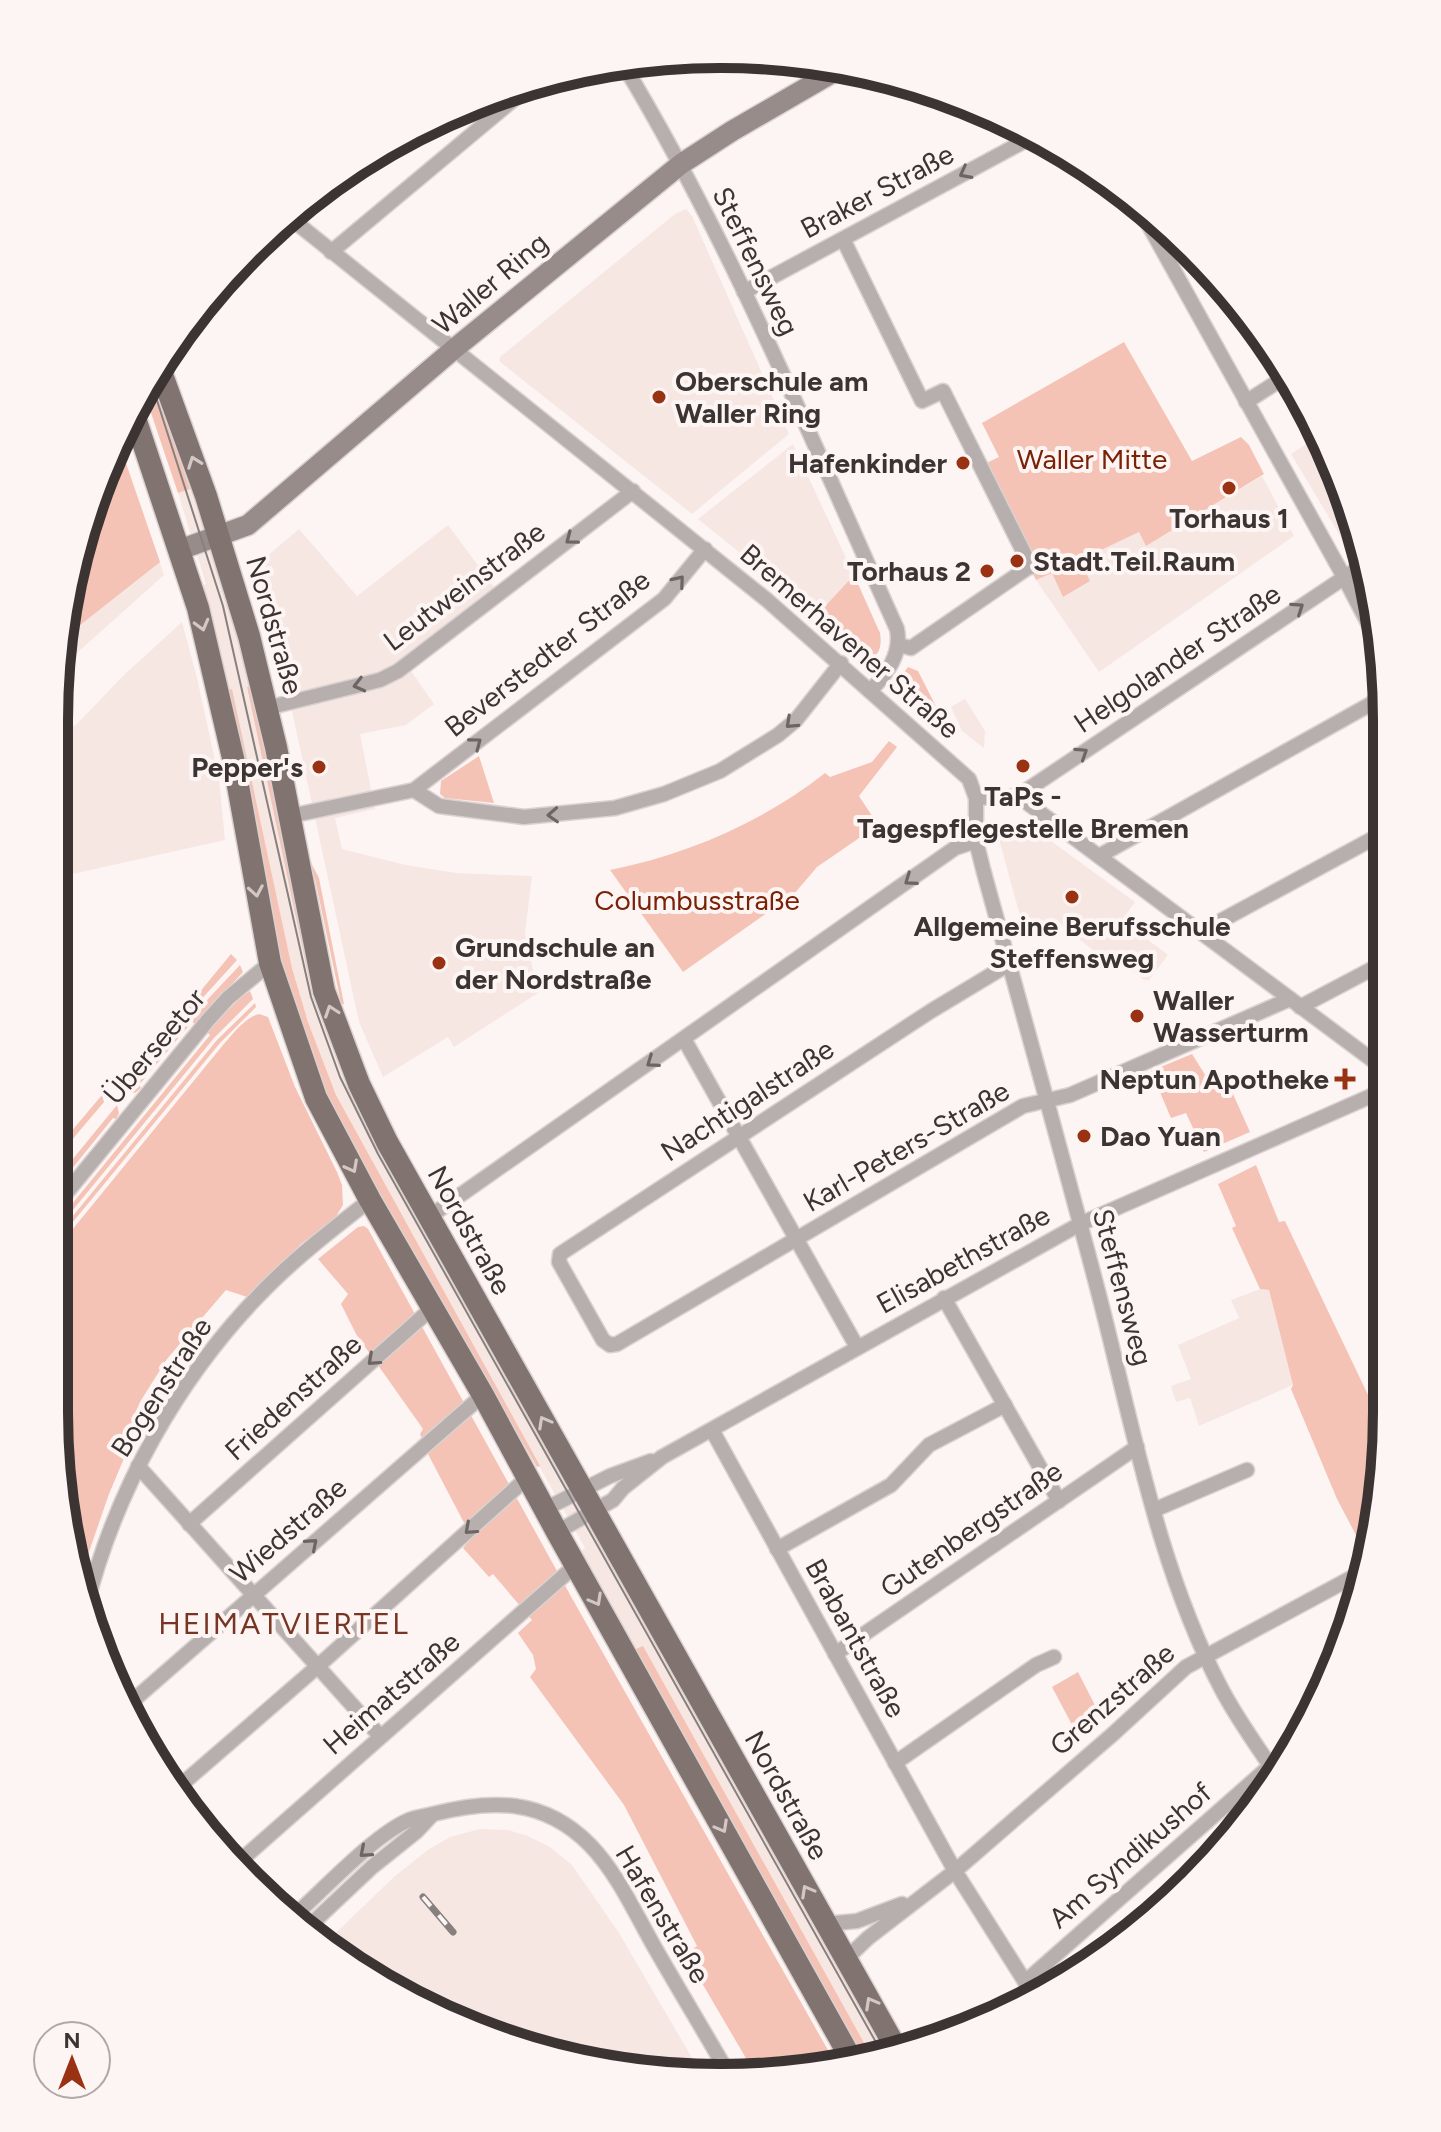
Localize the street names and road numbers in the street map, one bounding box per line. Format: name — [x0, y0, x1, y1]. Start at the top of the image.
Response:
street label: Braker Straße — [795, 136, 959, 246]
street label: Steffensweg — [705, 181, 807, 341]
street label: Waller Ring — [425, 225, 555, 341]
street label: Leutweinstraße — [376, 514, 552, 658]
street label: Bremerhavener Straße — [733, 536, 967, 746]
street label: Nordstraße — [239, 552, 311, 698]
street label: Beverstedter Straße — [438, 562, 656, 744]
street label: Helgolander Straße — [1067, 576, 1287, 740]
street label: Überseetor — [96, 981, 213, 1111]
street label: Nachtigalstraße — [654, 1032, 840, 1168]
street label: Karl-Peters-Straße — [797, 1073, 1015, 1219]
street label: Nordstraße — [421, 1160, 519, 1300]
street label: Elisabethstraße — [870, 1197, 1056, 1321]
street label: Steffensweg — [1086, 1205, 1160, 1369]
street label: Bogenstraße — [103, 1311, 219, 1463]
street label: Friedenstraße — [218, 1327, 368, 1467]
street label: Gutenbergstraße — [873, 1454, 1069, 1604]
street label: Wiedstraße — [223, 1470, 353, 1590]
street label: Brabantstraße — [798, 1553, 914, 1723]
street label: Heimatstraße — [316, 1624, 466, 1762]
street label: Grenzstraße — [1043, 1636, 1181, 1762]
street label: Nordstraße — [738, 1725, 836, 1865]
street label: Am Syndikushof — [1042, 1775, 1219, 1935]
street label: Hafenstraße — [609, 1839, 717, 1989]

